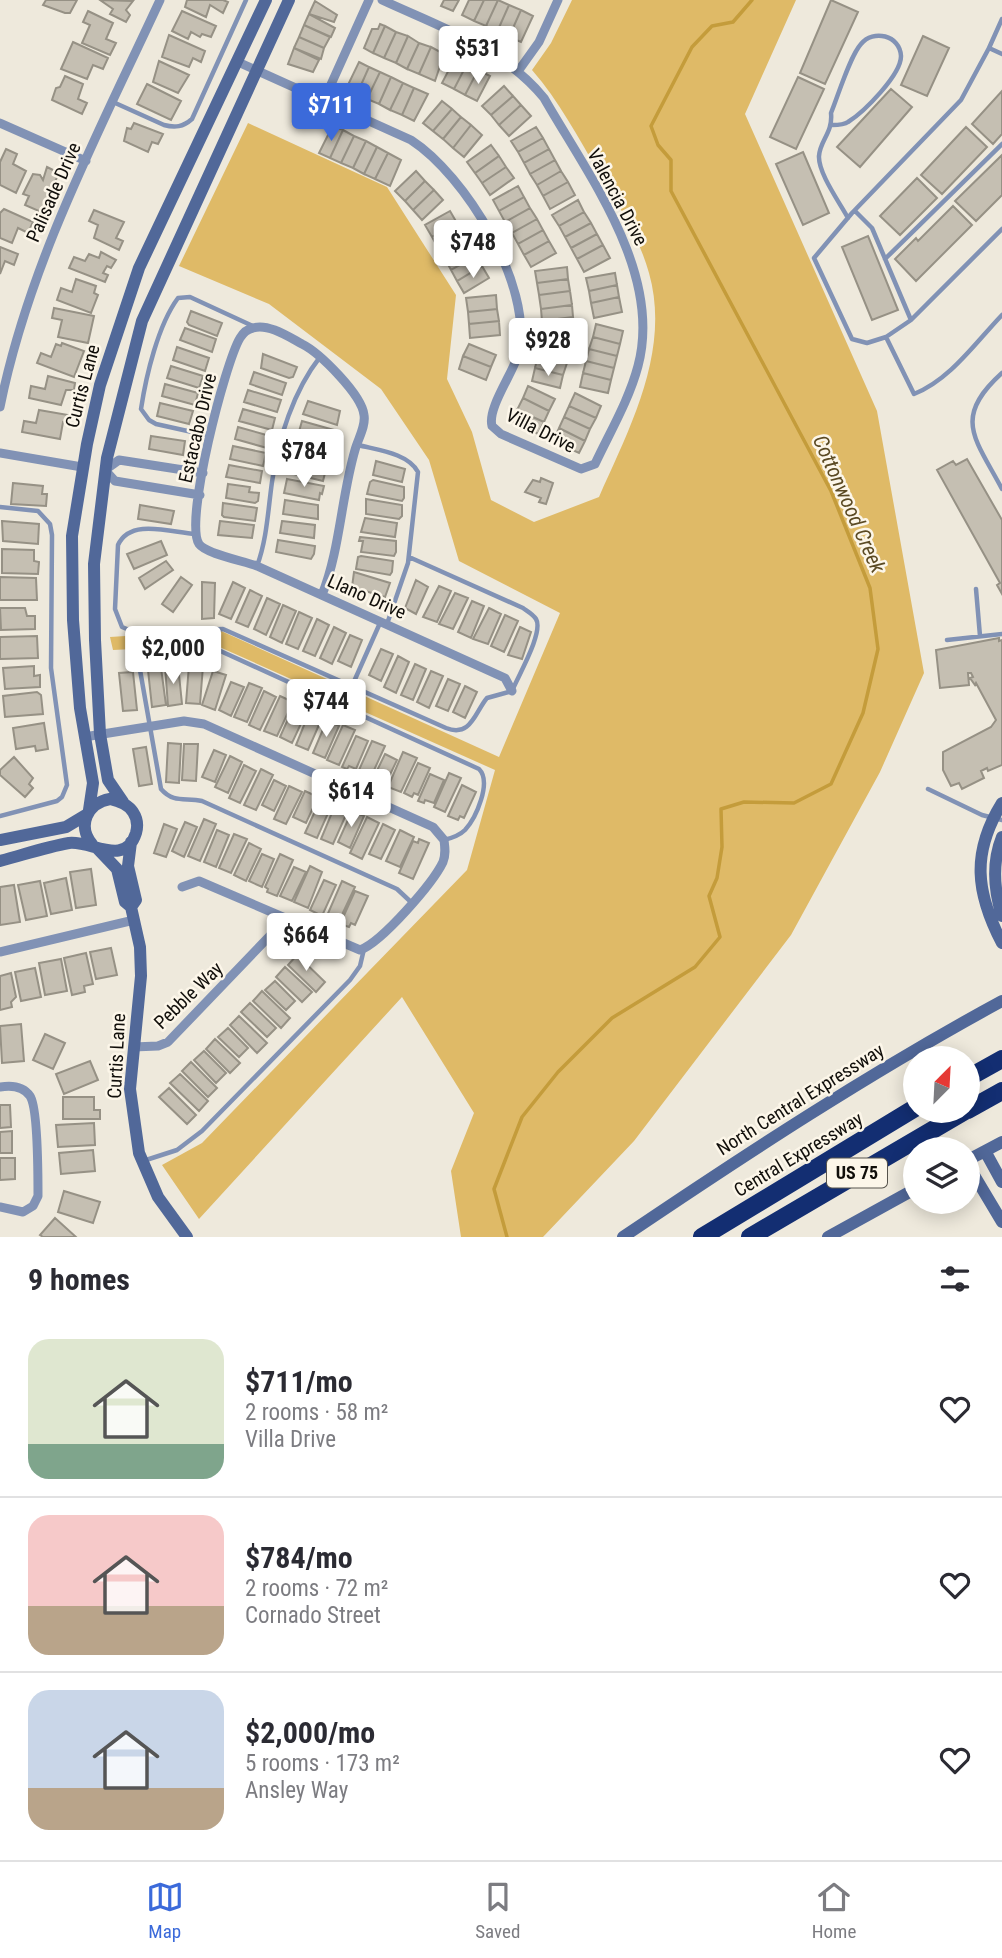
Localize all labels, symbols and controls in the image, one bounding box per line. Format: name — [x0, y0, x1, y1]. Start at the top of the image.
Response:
pin: $531 — [437, 27, 519, 86]
text: $531 — [455, 35, 501, 62]
pin: $711 — [290, 83, 372, 143]
text: $711 — [308, 92, 354, 119]
street label: Palisade Drive — [21, 139, 86, 246]
street label: Valencia Drive — [582, 145, 653, 250]
pin: $748 — [432, 220, 514, 280]
text: $748 — [450, 229, 496, 256]
pin: $928 — [507, 318, 589, 378]
text: $928 — [525, 327, 571, 354]
street label: Curtis Lane — [60, 342, 105, 430]
street label: Estacabo Drive — [174, 371, 221, 485]
street label: Villa Drive — [502, 403, 580, 458]
pin: $784 — [263, 430, 345, 489]
water label: Cottonwood Creek — [808, 431, 890, 577]
text: $784 — [281, 438, 327, 465]
street label: Llano Drive — [324, 569, 410, 624]
pin: $2,000 — [116, 626, 230, 686]
text: $2,000 — [141, 635, 205, 662]
pin: $744 — [285, 680, 367, 739]
text: $744 — [303, 688, 349, 715]
pin: $614 — [310, 770, 392, 829]
text: $614 — [328, 778, 374, 805]
pin: $664 — [265, 914, 347, 973]
text: $664 — [283, 922, 329, 949]
street label: Pebble Way — [149, 957, 228, 1034]
street label: Curtis Lane — [103, 1013, 130, 1099]
street label: North Central Expressway — [712, 1038, 888, 1160]
north arrow — [903, 1046, 980, 1124]
map controls — [903, 1046, 980, 1214]
street label: Central Expressway — [730, 1107, 866, 1201]
button: layers — [903, 1137, 980, 1214]
road number: US 75 — [827, 1158, 887, 1188]
icon: filters — [936, 1260, 974, 1298]
text: 9 homes — [28, 1262, 130, 1297]
text: $711/mo — [245, 1364, 353, 1399]
icon: home — [84, 1367, 168, 1451]
icon: heart — [936, 1390, 974, 1428]
text: 2 rooms · 58 m² — [245, 1399, 388, 1426]
text: Villa Drive — [245, 1426, 336, 1453]
text: $784/mo — [245, 1540, 353, 1575]
icon: home — [84, 1543, 168, 1627]
icon: heart — [936, 1566, 974, 1604]
text: 2 rooms · 72 m² — [245, 1575, 388, 1602]
text: Cornado Street — [245, 1602, 381, 1629]
text: $2,000/mo — [245, 1715, 375, 1750]
icon: home — [84, 1718, 168, 1802]
icon: heart — [936, 1741, 974, 1779]
text: 5 rooms · 173 m² — [245, 1750, 400, 1777]
text: Ansley Way — [245, 1777, 348, 1804]
tab: Map — [146, 1878, 184, 1943]
tab: Saved — [475, 1878, 520, 1943]
tab: Home — [812, 1878, 856, 1943]

